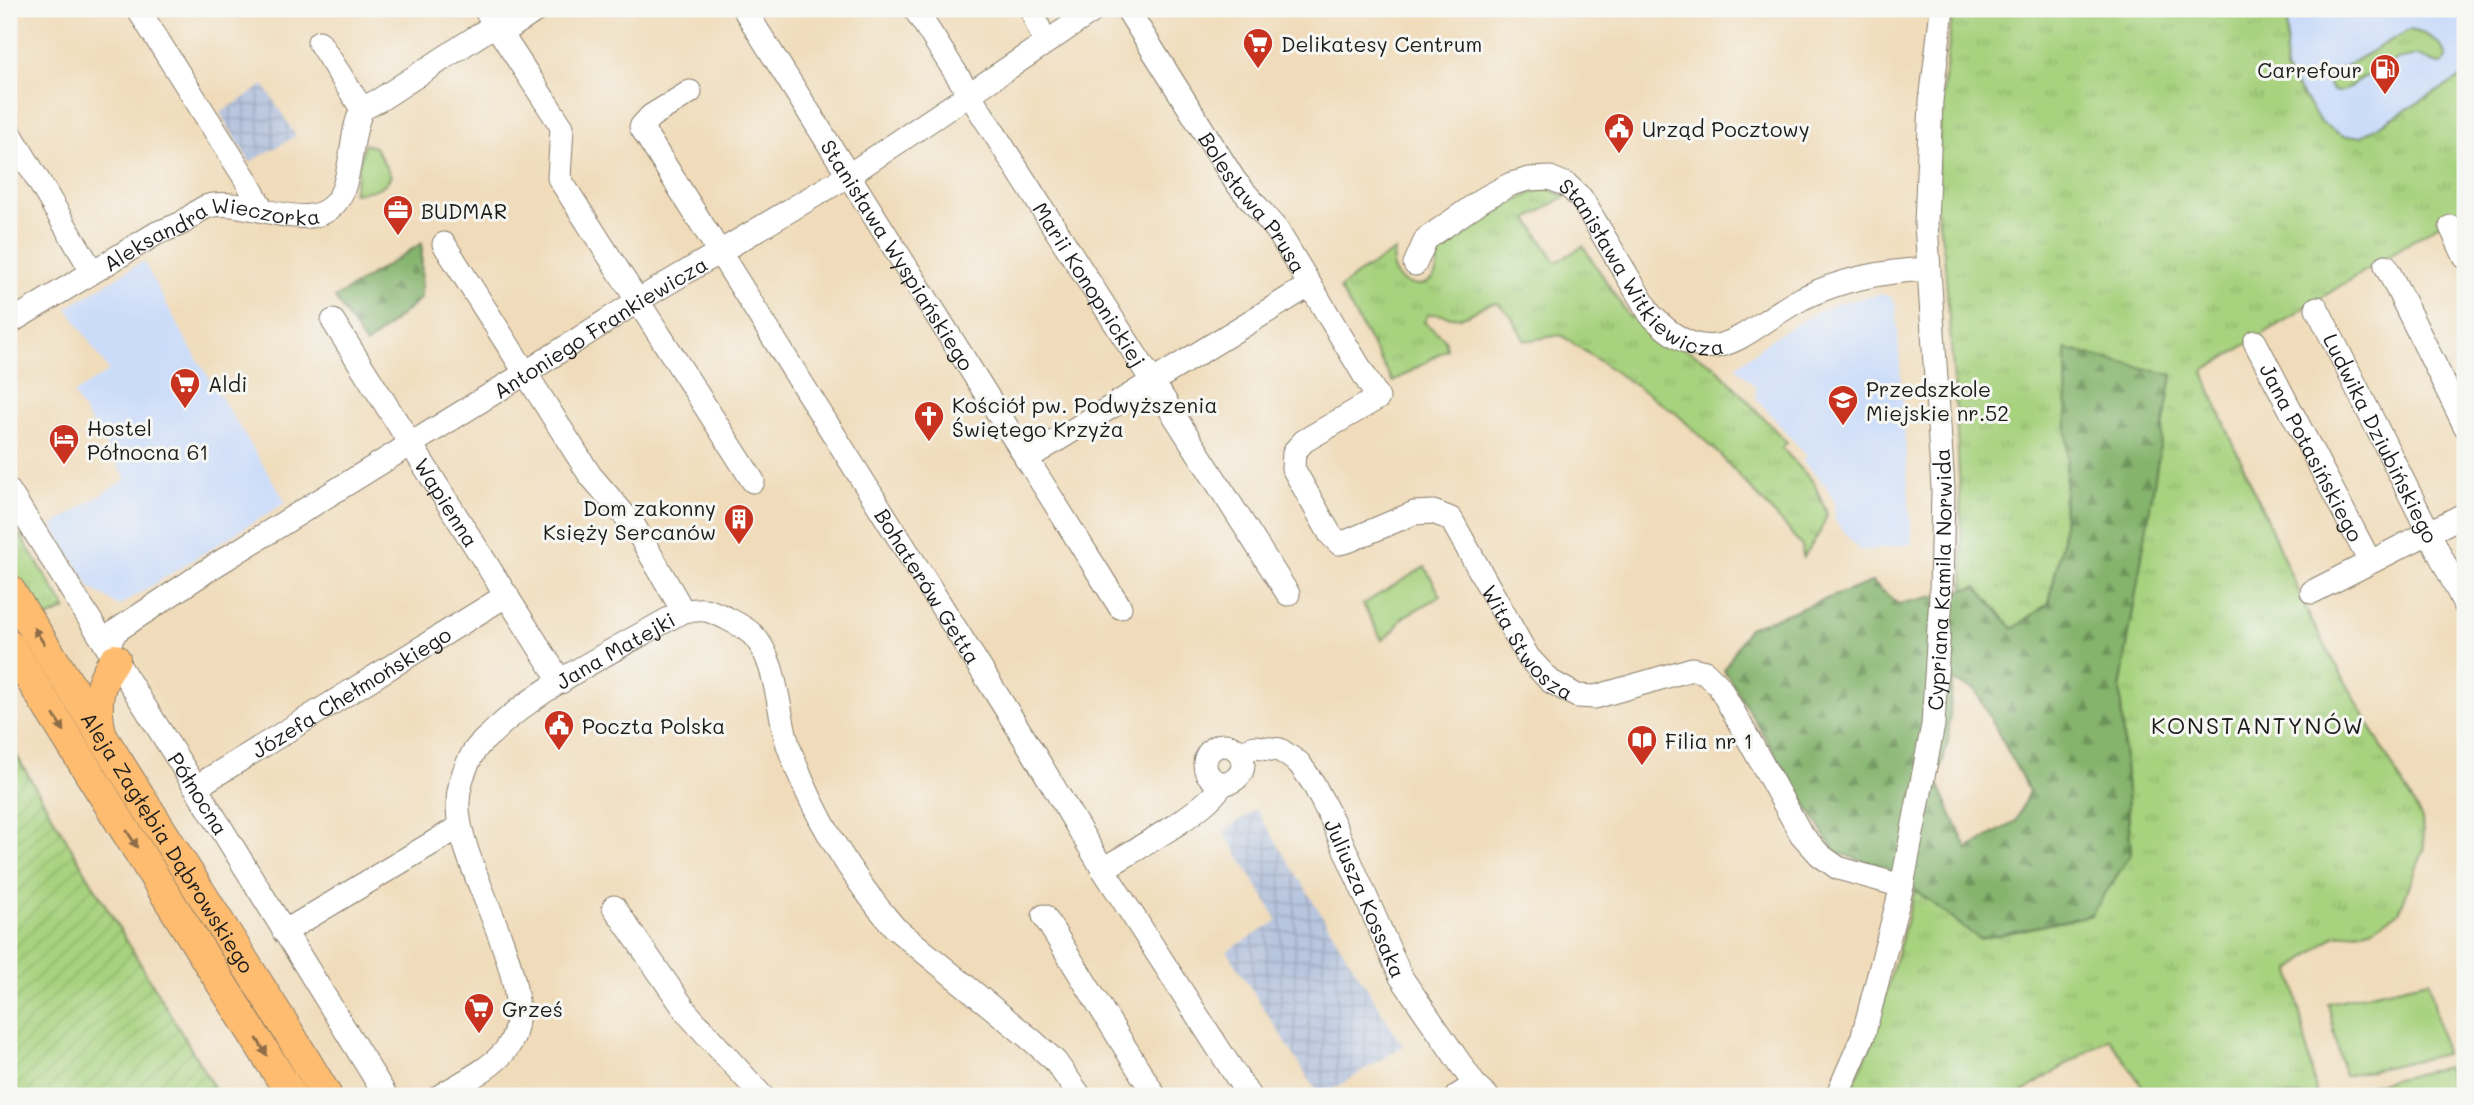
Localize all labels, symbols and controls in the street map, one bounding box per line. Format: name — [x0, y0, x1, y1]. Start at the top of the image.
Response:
supermarket icon: Delikatesy Centrum — [1241, 26, 1275, 70]
place label: Delikatesy Centrum — [1281, 30, 1482, 57]
fuel station icon: Carrefour — [2368, 52, 2402, 96]
place label: Carrefour — [2257, 56, 2362, 83]
public building icon: Urząd Pocztowy — [1602, 111, 1636, 155]
place label: Urząd Pocztowy — [1642, 115, 1810, 142]
street label: Bolesława Prusa — [1194, 126, 1313, 278]
street label: Stanisława Wyspiańskiego — [816, 134, 981, 375]
street label: Stanisława Witkiewicza — [1554, 172, 1725, 360]
street label: Aleksandra Wieczorka — [98, 191, 322, 276]
office icon: BUDMAR — [381, 193, 415, 237]
street label: Marii Konopnickiej — [1028, 196, 1153, 371]
place label: BUDMAR — [421, 197, 507, 224]
street label: Antoniego Frankiewicza — [488, 249, 712, 404]
street label: Ludwika Dziubińskiego — [2318, 329, 2445, 547]
street label: Jana Potasińskiego — [2255, 358, 2370, 546]
supermarket icon: Aldi — [168, 366, 202, 410]
place label: Aldi — [208, 370, 248, 397]
place label: Przedszkole Miejskie nr.52 — [1866, 375, 2009, 426]
school or university icon: Przedszkole Miejskie nr.52 — [1826, 383, 1860, 427]
place label: Kościół pw. Podwyższenia Świętego Krzyża — [952, 391, 1218, 442]
church icon: Kościół pw. Podwyższenia Świętego Krzyża — [912, 399, 946, 443]
place label: Hostel Północna 61 — [87, 414, 209, 465]
hotel icon: Hostel Północna 61 — [47, 422, 81, 466]
street label: Cypriana Kamila Norwida — [1920, 448, 1957, 711]
street label: Wapienna — [409, 452, 485, 552]
place label: Dom zakonny Księży Sercanów — [543, 494, 716, 545]
building icon: Dom zakonny Księży Sercanów — [722, 502, 756, 546]
street label: Bohaterów Getta — [870, 503, 988, 669]
street label: Wita Stwosza — [1477, 580, 1578, 705]
street label: Jana Matejki — [550, 605, 679, 694]
street label: Józefa Chełmońskiego — [246, 620, 456, 763]
one-way arrow — [33, 627, 46, 646]
street label: Aleja Zagłębia Dąbrowskiego — [76, 706, 261, 978]
public building icon: Poczta Polska — [542, 708, 576, 752]
district label: KONSTANTYNÓW — [2151, 710, 2365, 740]
place label: Poczta Polska — [582, 712, 725, 739]
one-way arrow — [52, 714, 65, 733]
library icon: Filia nr 1 — [1625, 723, 1659, 767]
place label: Filia nr 1 — [1665, 727, 1753, 754]
street label: Północna — [163, 747, 235, 840]
street label: Juliusza Kossaka — [1319, 814, 1413, 981]
one-way arrow — [125, 829, 138, 848]
supermarket icon: Grześ — [462, 991, 496, 1035]
place label: Grześ — [502, 995, 563, 1022]
one-way arrow — [256, 1038, 268, 1057]

